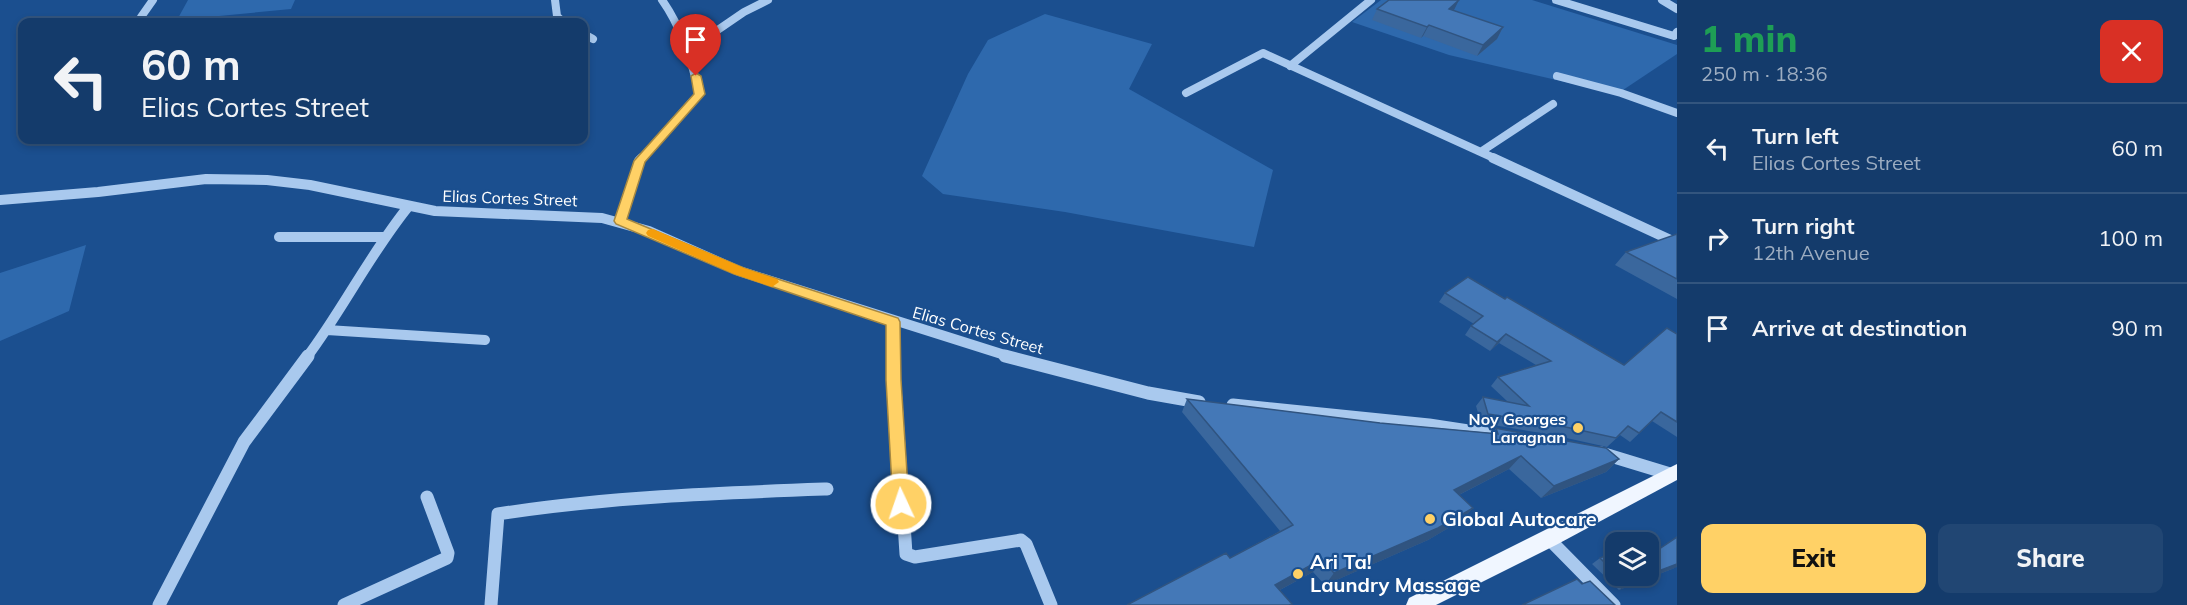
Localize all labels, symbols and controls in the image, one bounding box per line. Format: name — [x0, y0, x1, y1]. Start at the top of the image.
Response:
pin — [670, 14, 721, 76]
text: 1 min — [1701, 16, 1797, 61]
button: close — [2100, 20, 2163, 83]
icon: arrive — [679, 23, 712, 56]
text: 60 m — [141, 38, 241, 91]
icon: left — [42, 42, 120, 120]
text: 250 m · 18:36 — [1701, 61, 1827, 86]
text: Elias Cortes Street — [141, 90, 369, 124]
text: Turn left — [1752, 122, 1839, 150]
icon: left — [1701, 132, 1734, 165]
text: 60 m — [2112, 134, 2163, 162]
text: Elias Cortes Street — [1752, 150, 1921, 175]
street label: Elias Cortes Street — [442, 186, 578, 210]
text: Turn right — [1752, 212, 1855, 240]
icon: right — [1701, 222, 1734, 255]
text: 100 m — [2098, 224, 2163, 252]
text: 12th Avenue — [1752, 240, 1870, 265]
street label: Elias Cortes Street — [910, 302, 1046, 358]
icon: arrive — [1701, 312, 1734, 345]
text: Arrive at destination — [1752, 314, 1967, 342]
text: 90 m — [2112, 314, 2163, 342]
place label: Noy Georges Laragnan — [1469, 409, 1566, 447]
marker: Noy Georges Laragnan — [1571, 421, 1585, 435]
position arrow — [869, 472, 933, 536]
place label: Global Autocare — [1442, 506, 1597, 531]
marker: Global Autocare — [1423, 512, 1437, 526]
button: Exit — [1701, 524, 1926, 593]
button: Share — [1938, 524, 2163, 593]
map controls — [1605, 532, 1659, 586]
button: layers — [1605, 532, 1659, 586]
place label: Ari Ta! Laundry Massage — [1310, 549, 1480, 597]
marker: Ari Ta! Laundry Massage — [1291, 567, 1305, 581]

